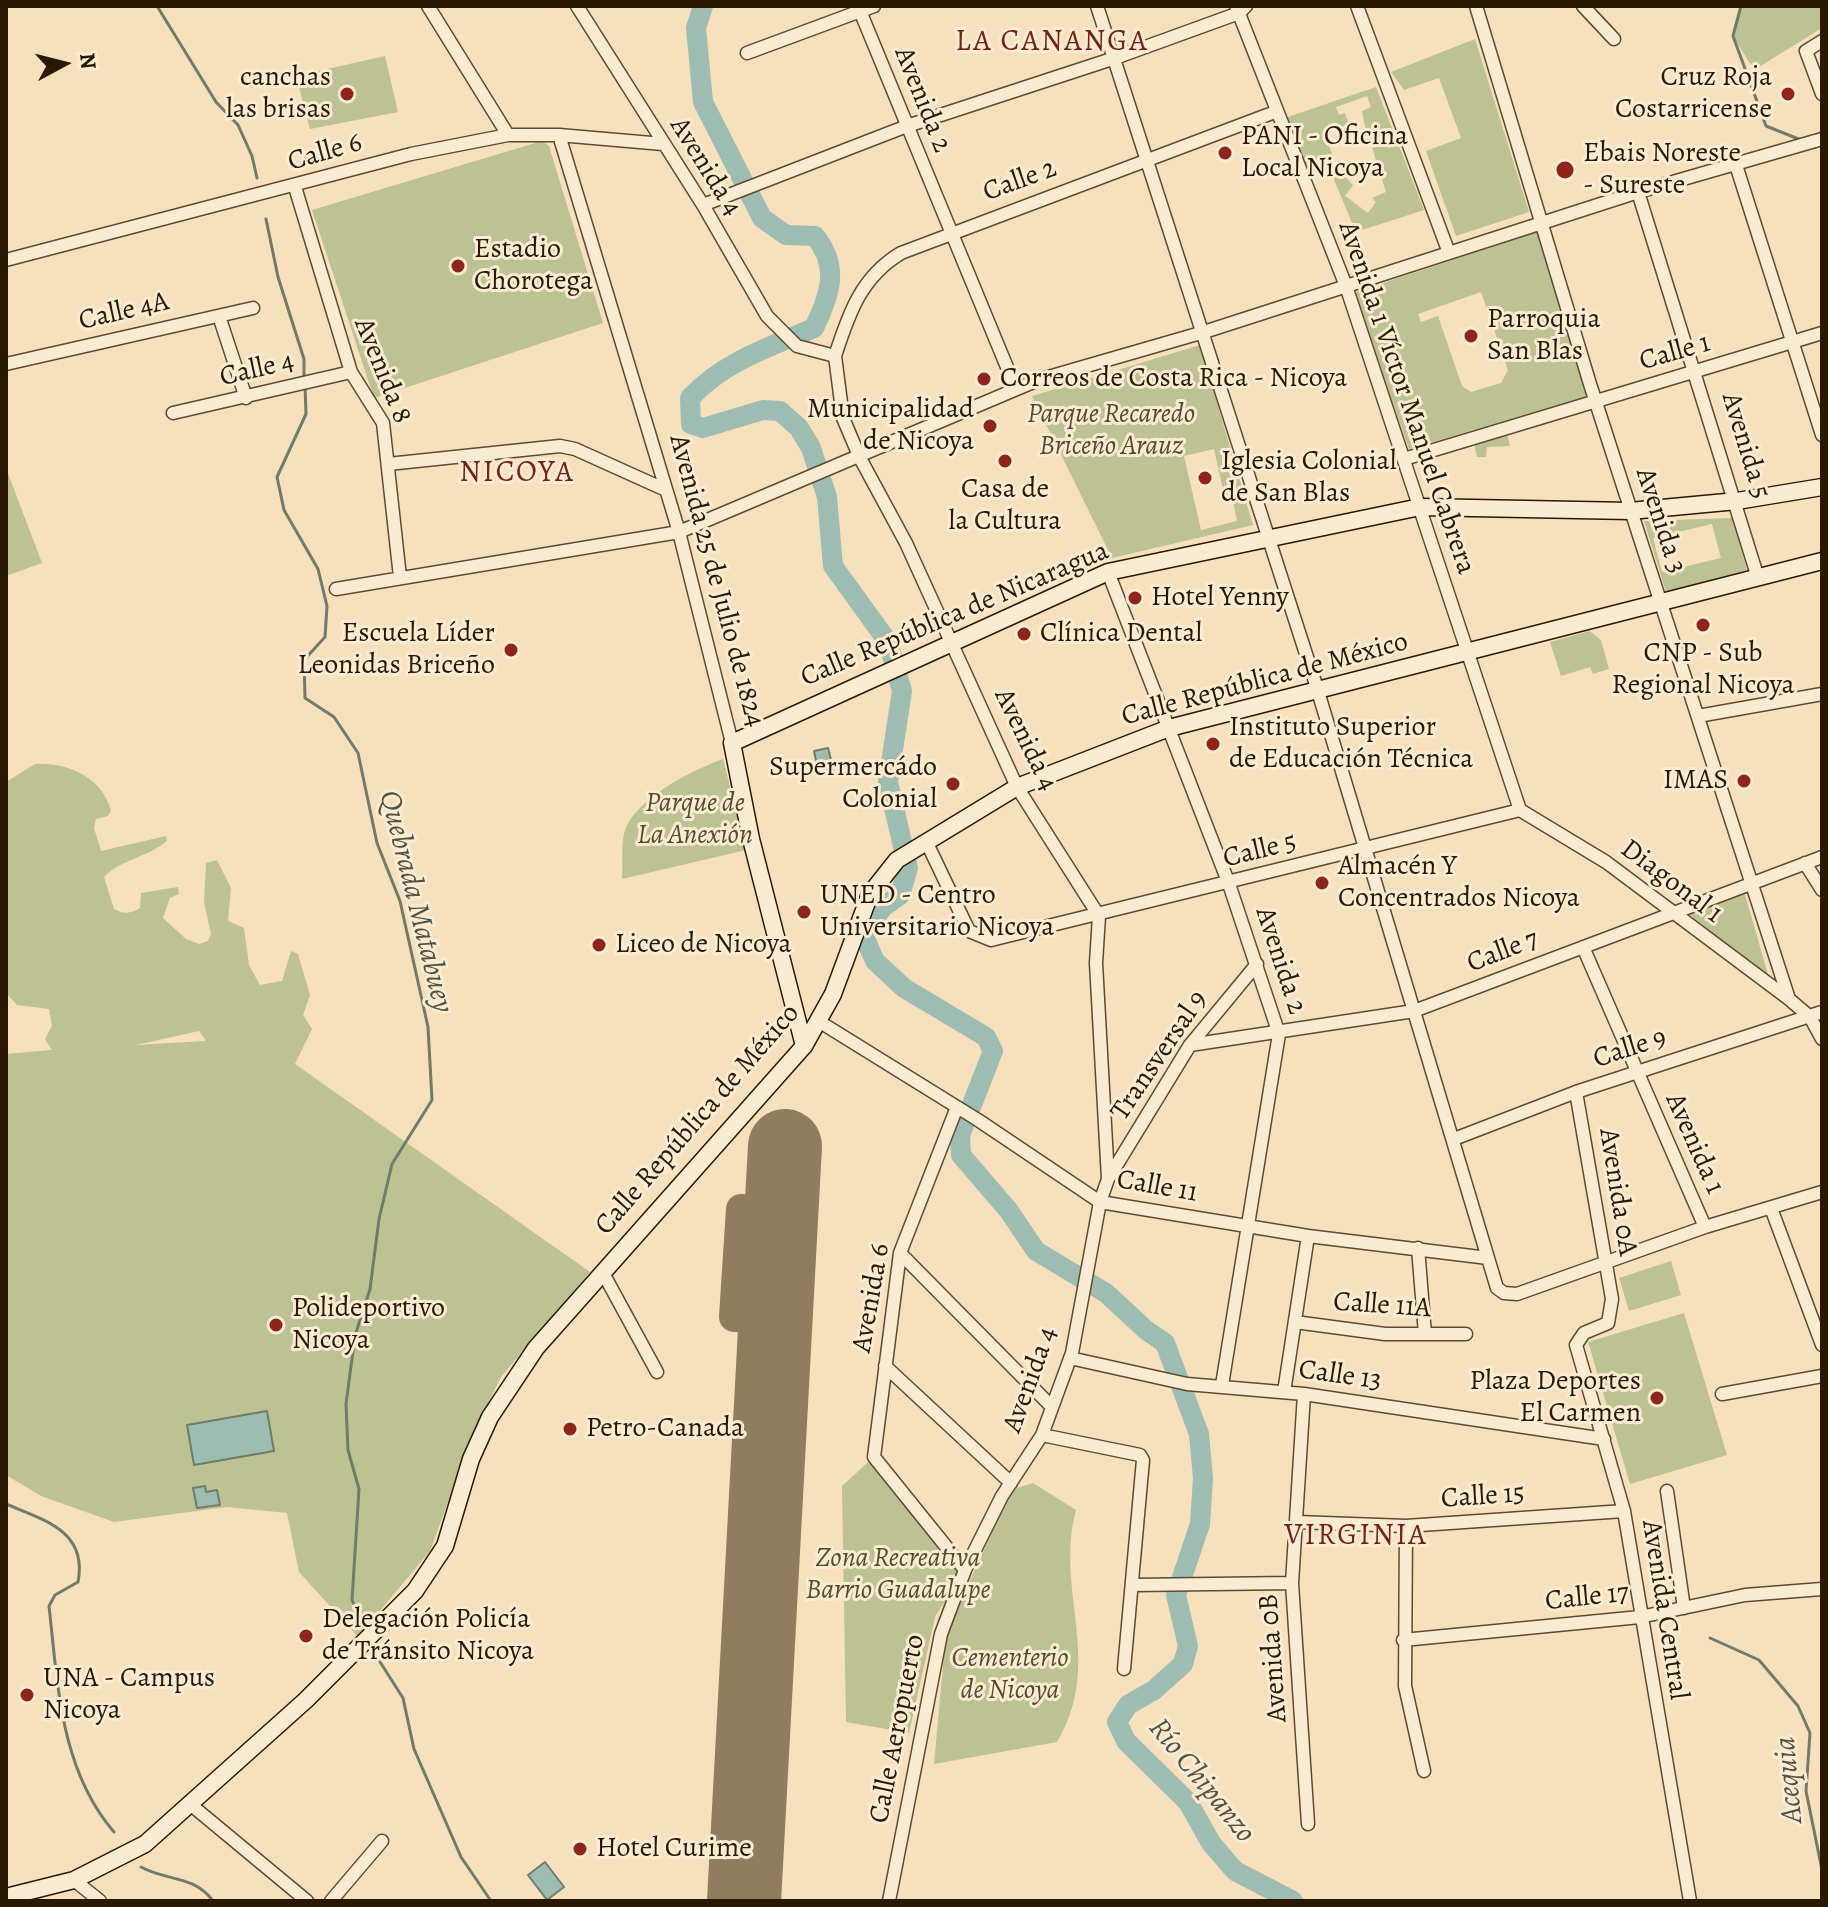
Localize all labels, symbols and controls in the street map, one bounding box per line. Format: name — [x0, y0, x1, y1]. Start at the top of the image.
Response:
north arrow — [24, 24, 104, 104]
district label: LA CANANGA — [955, 25, 1149, 61]
street label: Avenida 2 — [886, 42, 958, 158]
text: N — [72, 51, 104, 71]
place label: canchas las brisas — [226, 61, 331, 127]
place label: Cruz Roja Costarricense — [1615, 61, 1772, 127]
marker: canchas las brisas — [338, 85, 356, 103]
marker: Cruz Roja Costarricense — [1779, 85, 1797, 103]
street label: Avenida 4 — [662, 111, 748, 223]
place label: PANI - Oficina Local Nicoya — [1241, 120, 1408, 186]
street label: Calle 6 — [284, 126, 366, 180]
place label: Ebais Noreste - Sureste — [1583, 137, 1741, 203]
marker: PANI - Oficina Local Nicoya — [1216, 144, 1234, 162]
street label: Calle 2 — [979, 152, 1061, 210]
marker: Ebais Noreste - Sureste — [1554, 159, 1576, 181]
street label: Avenida 1 Víctor Manuel Cabrera — [1330, 217, 1482, 579]
place label: Estadio Chorotega — [474, 233, 593, 299]
marker: Estadio Chorotega — [449, 257, 467, 275]
street label: Calle 4A — [76, 285, 172, 339]
place label: Parroquia San Blas — [1487, 303, 1601, 369]
street label: Avenida 8 — [346, 313, 418, 429]
marker: Parroquia San Blas — [1462, 327, 1480, 345]
street label: Calle 1 — [1636, 327, 1714, 379]
street label: Calle 4 — [217, 345, 297, 395]
place label: Correos de Costa Rica - Nicoya — [1000, 362, 1347, 396]
marker: Correos de Costa Rica - Nicoya — [975, 370, 993, 388]
street label: Avenida 5 — [1713, 389, 1777, 503]
place label: Municipalidad de Nicoya — [807, 393, 974, 459]
park label: Parque Recaredo Briceño Arauz — [1027, 398, 1195, 464]
marker: Municipalidad de Nicoya — [981, 417, 999, 435]
street label: Avenida 25 de Julio de 1824 — [661, 431, 771, 731]
place label: Iglesia Colonial de San Blas — [1221, 445, 1397, 511]
marker: Casa de la Cultura — [996, 452, 1014, 470]
district label: NICOYA — [459, 456, 575, 492]
street label: Avenida 3 — [1627, 464, 1693, 578]
marker: Iglesia Colonial de San Blas — [1196, 469, 1214, 487]
place label: Casa de la Cultura — [949, 473, 1061, 539]
street label: Calle República de Nicaragua — [796, 535, 1114, 695]
place label: Hotel Yenny — [1151, 581, 1289, 615]
marker: Hotel Yenny — [1126, 589, 1144, 607]
marker: CNP - Sub Regional Nicoya — [1694, 616, 1712, 634]
place label: Escuela Líder Leonidas Briceño — [297, 617, 495, 683]
place label: Clínica Dental — [1040, 617, 1202, 651]
marker: Clínica Dental — [1015, 625, 1033, 643]
street label: Calle República de México — [1118, 626, 1412, 734]
place label: CNP - Sub Regional Nicoya — [1612, 637, 1794, 703]
marker: Escuela Líder Leonidas Briceño — [502, 641, 520, 659]
street label: Avenida 4 — [986, 683, 1064, 797]
place label: Instituto Superior de Educación Técnica — [1229, 711, 1473, 777]
marker: Instituto Superior de Educación Técnica — [1204, 735, 1222, 753]
place label: Supermercádo Colonial — [769, 751, 937, 817]
place label: IMAS — [1663, 764, 1728, 798]
marker: IMAS — [1735, 772, 1753, 790]
marker: Supermercádo Colonial — [944, 775, 962, 793]
water label: Quebrada Matabuey — [370, 787, 460, 1017]
park label: Parque de La Anexión — [637, 787, 753, 853]
street label: Calle 5 — [1220, 826, 1300, 876]
street label: Diagonal 1 — [1613, 833, 1729, 931]
place label: Almacén Y Concentrados Nicoya — [1338, 850, 1580, 916]
marker: Almacén Y Concentrados Nicoya — [1313, 874, 1331, 892]
place label: UNED - Centro Universitario Nicoya — [820, 879, 1054, 945]
marker: UNED - Centro Universitario Nicoya — [795, 903, 813, 921]
street label: Avenida 2 — [1247, 903, 1313, 1019]
street label: Calle 7 — [1462, 923, 1544, 981]
place label: Liceo de Nicoya — [615, 928, 791, 962]
marker: Liceo de Nicoya — [590, 936, 608, 954]
street label: Transversal 9 — [1104, 985, 1216, 1127]
street label: Calle República de México — [589, 998, 807, 1242]
street label: Calle 9 — [1589, 1021, 1671, 1077]
street label: Avenida 1 — [1657, 1088, 1731, 1200]
street label: Avenida 0A — [1590, 1126, 1644, 1258]
street label: Calle 11 — [1114, 1163, 1200, 1211]
street label: Avenida 6 — [846, 1241, 898, 1355]
street label: Calle 11A — [1332, 1286, 1432, 1326]
place label: Polideportivo Nicoya — [292, 1292, 445, 1358]
marker: Polideportivo Nicoya — [267, 1316, 285, 1334]
street label: Avenida 4 — [996, 1323, 1066, 1437]
street label: Calle 13 — [1296, 1354, 1384, 1398]
place label: Plaza Deportes El Carmen — [1470, 1365, 1641, 1431]
marker: Plaza Deportes El Carmen — [1648, 1389, 1666, 1407]
place label: Petro-Canada — [586, 1412, 744, 1446]
marker: Petro-Canada — [561, 1420, 579, 1438]
street label: Calle 15 — [1440, 1477, 1526, 1517]
street label: Avenida Central — [1633, 1518, 1695, 1702]
district label: VIRGINIA — [1284, 1519, 1428, 1555]
park label: Zona Recreativa Barrio Guadalupe — [805, 1542, 991, 1608]
street label: Calle 17 — [1544, 1577, 1630, 1619]
street label: Avenida 0B — [1253, 1593, 1295, 1723]
place label: Delegación Policía de Tránsito Nicoya — [322, 1603, 534, 1669]
marker: Delegación Policía de Tránsito Nicoya — [297, 1627, 315, 1645]
street label: Calle Aeropuerto — [863, 1632, 933, 1826]
park label: Cementerio de Nicoya — [951, 1642, 1069, 1708]
place label: UNA - Campus Nicoya — [43, 1662, 215, 1728]
marker: UNA - Campus Nicoya — [18, 1686, 36, 1704]
water label: Río Chipanzo — [1140, 1711, 1262, 1851]
water label: Acequia — [1768, 1735, 1812, 1825]
place label: Hotel Curime — [596, 1832, 752, 1866]
marker: Hotel Curime — [571, 1840, 589, 1858]

